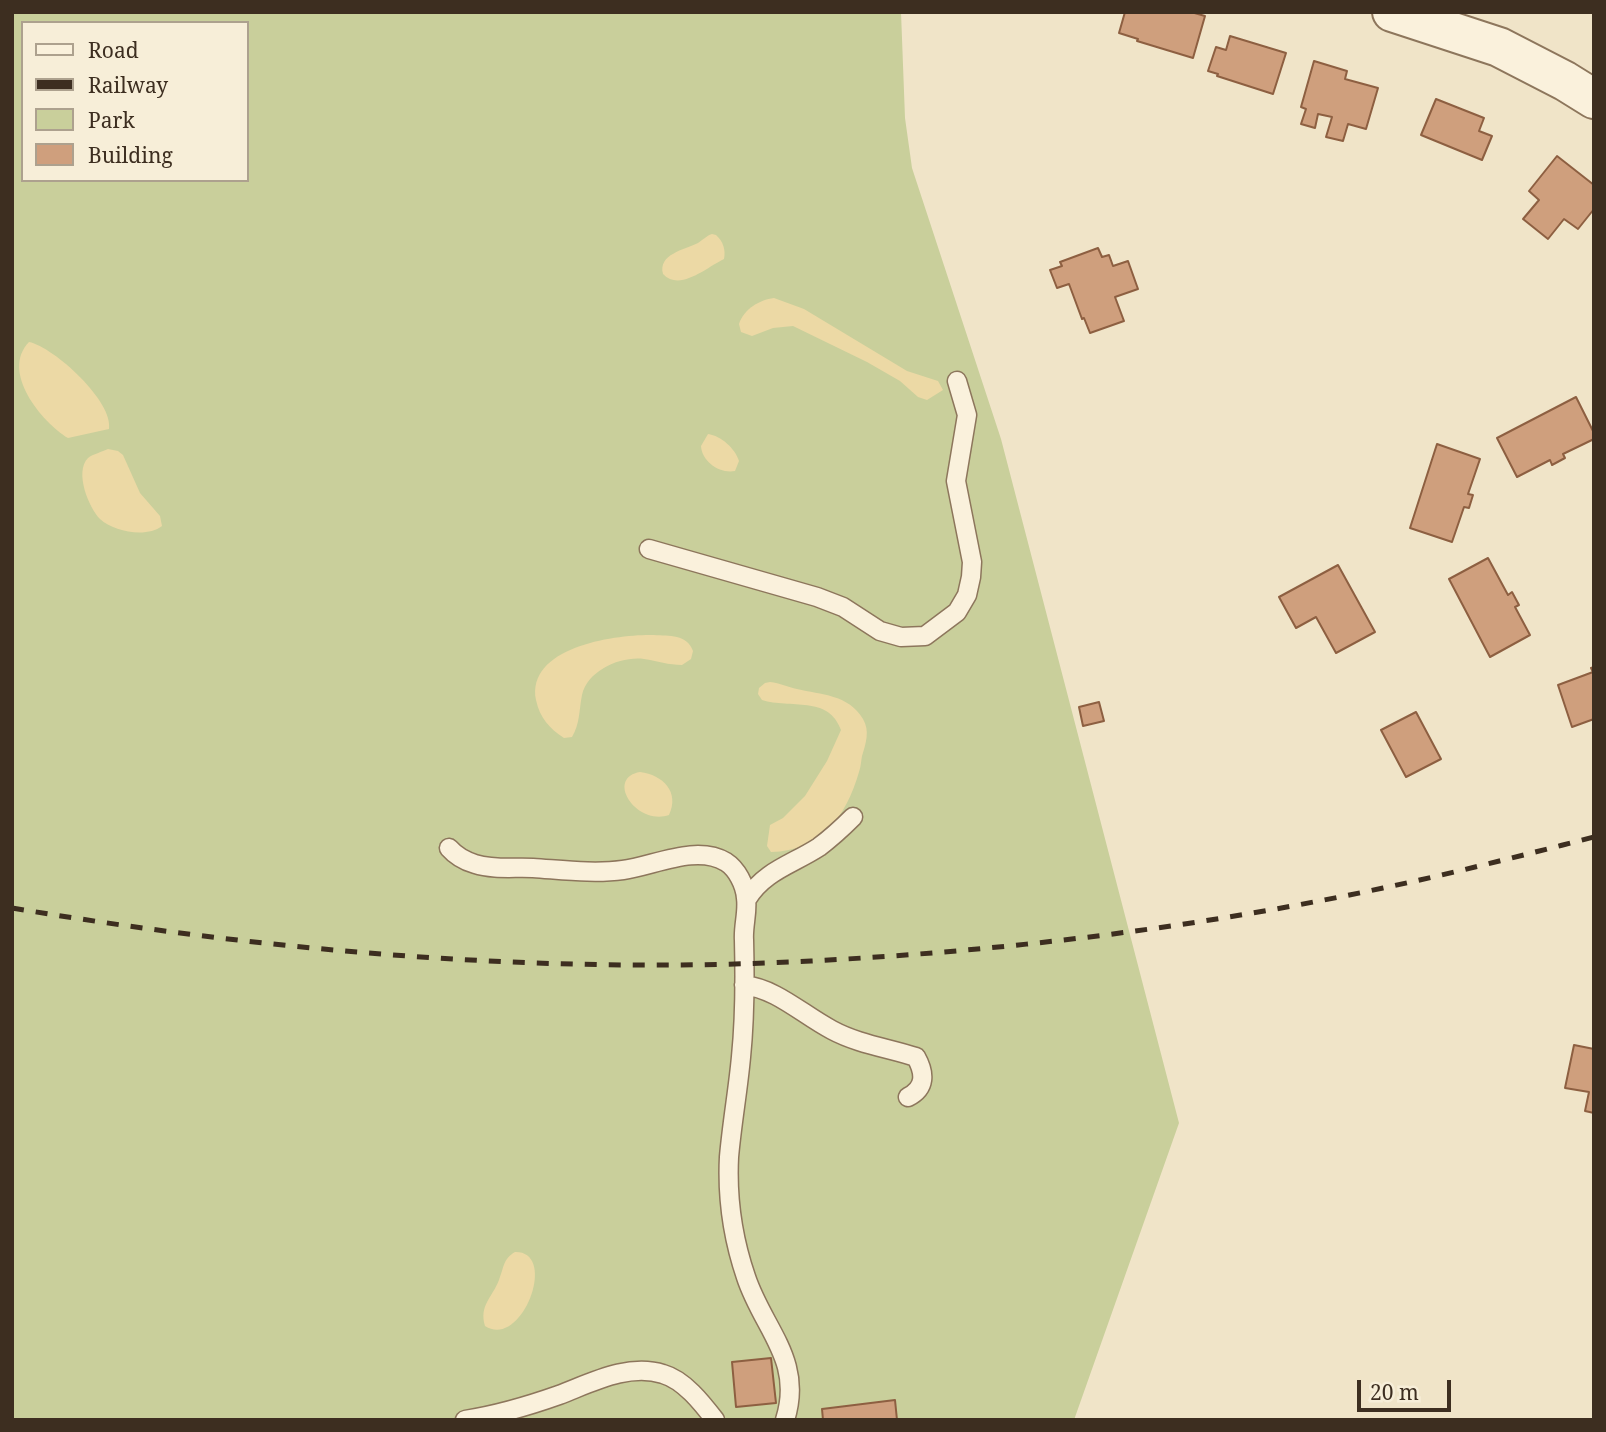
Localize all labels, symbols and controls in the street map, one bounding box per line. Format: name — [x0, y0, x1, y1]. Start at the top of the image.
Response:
legend — [21, 21, 248, 182]
text: Road — [88, 36, 139, 64]
text: Railway — [88, 71, 168, 99]
text: Park — [88, 106, 135, 134]
text: Building — [88, 141, 173, 169]
scale bar — [1361, 1366, 1456, 1410]
text: 20 m — [1370, 1378, 1419, 1406]

